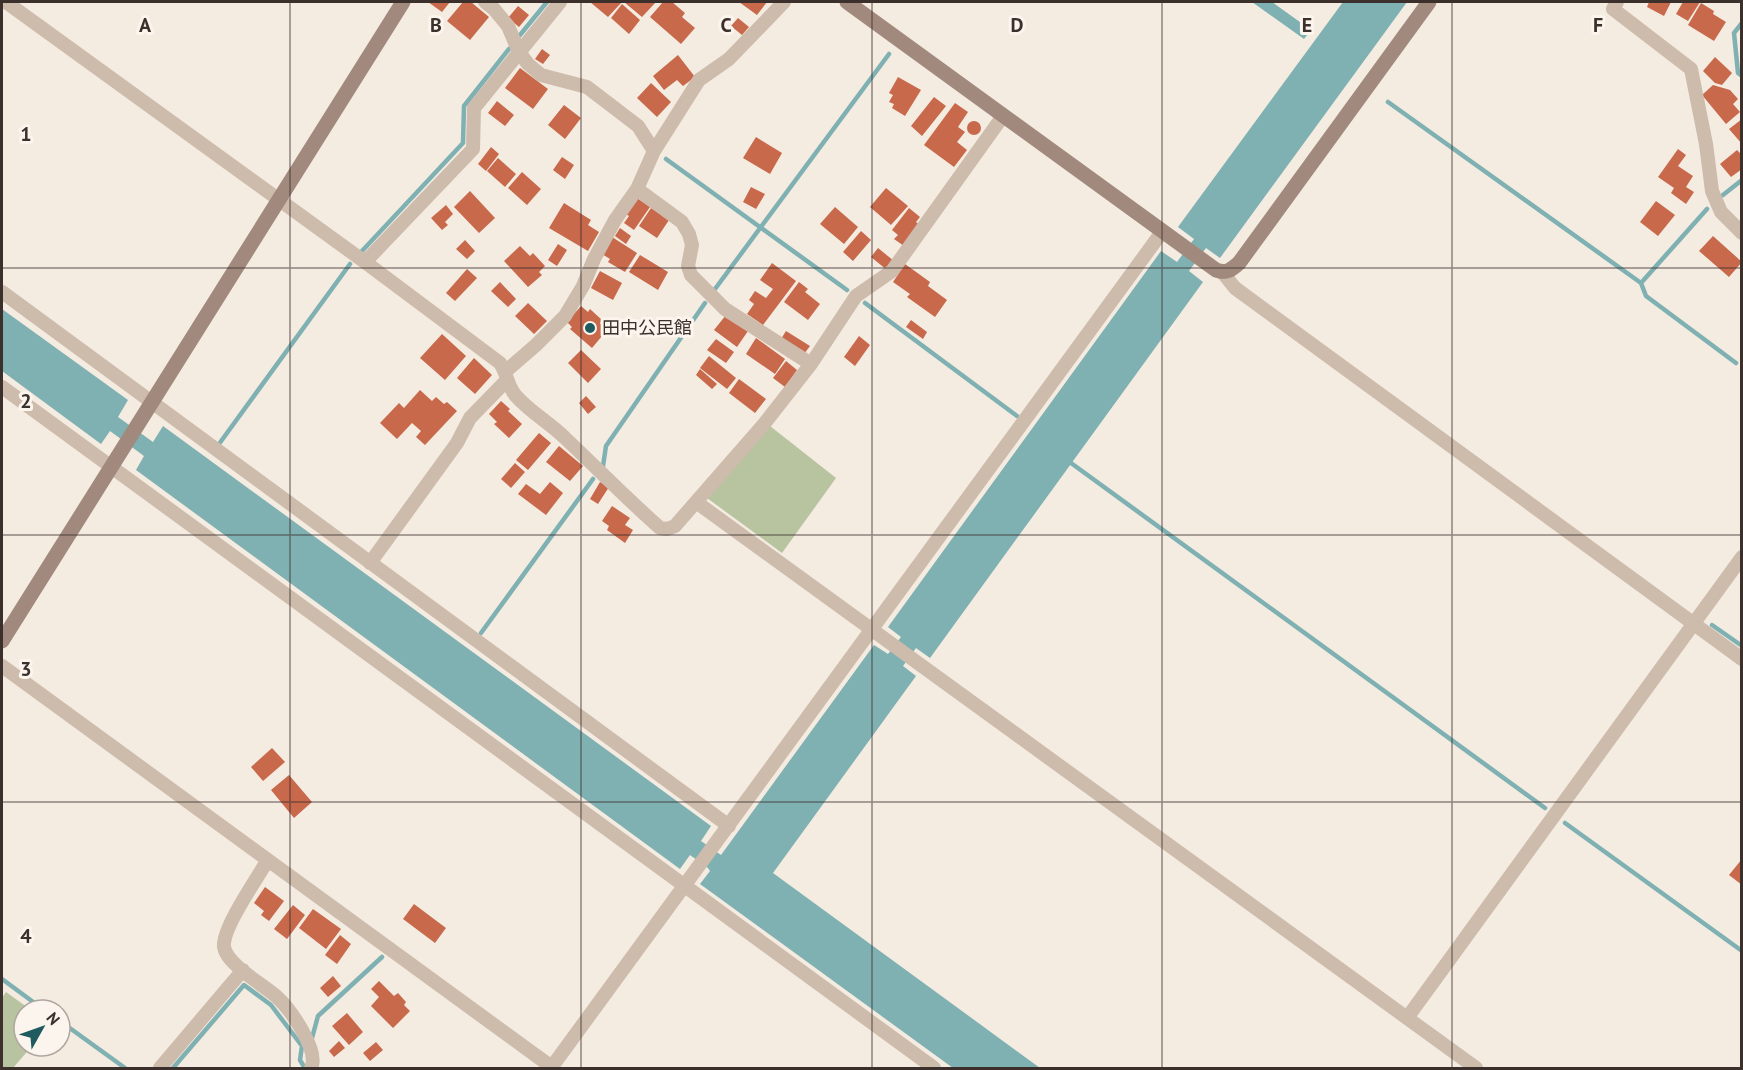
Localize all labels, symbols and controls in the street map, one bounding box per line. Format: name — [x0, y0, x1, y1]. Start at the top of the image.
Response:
text: A — [139, 12, 152, 38]
text: B — [430, 12, 442, 38]
text: C — [720, 12, 732, 38]
text: D — [1011, 12, 1024, 38]
text: E — [1302, 12, 1312, 38]
text: F — [1593, 12, 1603, 38]
text: 1 — [20, 121, 32, 147]
place label: 田中公民館 — [602, 316, 692, 339]
marker: 田中公民館 — [583, 321, 597, 335]
text: 2 — [20, 388, 32, 414]
text: 3 — [20, 656, 32, 682]
text: 4 — [20, 923, 32, 949]
north arrow — [12, 998, 72, 1058]
text: N — [42, 1008, 65, 1029]

